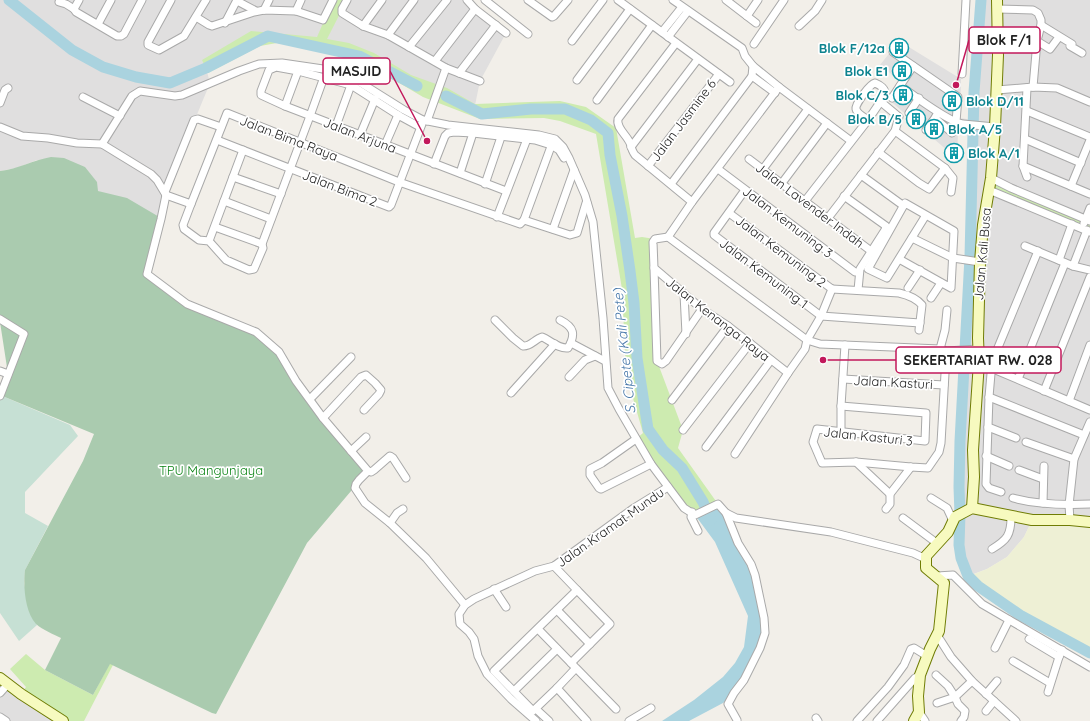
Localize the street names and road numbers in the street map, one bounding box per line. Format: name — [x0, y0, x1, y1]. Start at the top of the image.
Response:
street label: Jalan Jasmine 6 — [647, 76, 719, 164]
street label: Jalan Bima Raya — [238, 112, 340, 164]
street label: Jalan Arjuna — [321, 114, 399, 156]
street label: Jalan Lavender Indah — [753, 159, 867, 251]
street label: Jalan Bima 2 — [300, 166, 380, 210]
street label: Jalan Kemuning 3 — [740, 183, 836, 261]
street label: Jalan Kali Busa — [970, 207, 994, 301]
street label: Jalan Kemuning 2 — [733, 212, 829, 290]
street label: Jalan Kemuning 1 — [717, 235, 811, 311]
street label: Jalan Kenanga Raya — [663, 273, 773, 365]
street label: Jalan Kasturi — [853, 372, 933, 392]
street label: Jalan Kasturi 3 — [822, 423, 914, 449]
street label: Jalan Kramat Mundu — [553, 484, 667, 570]

